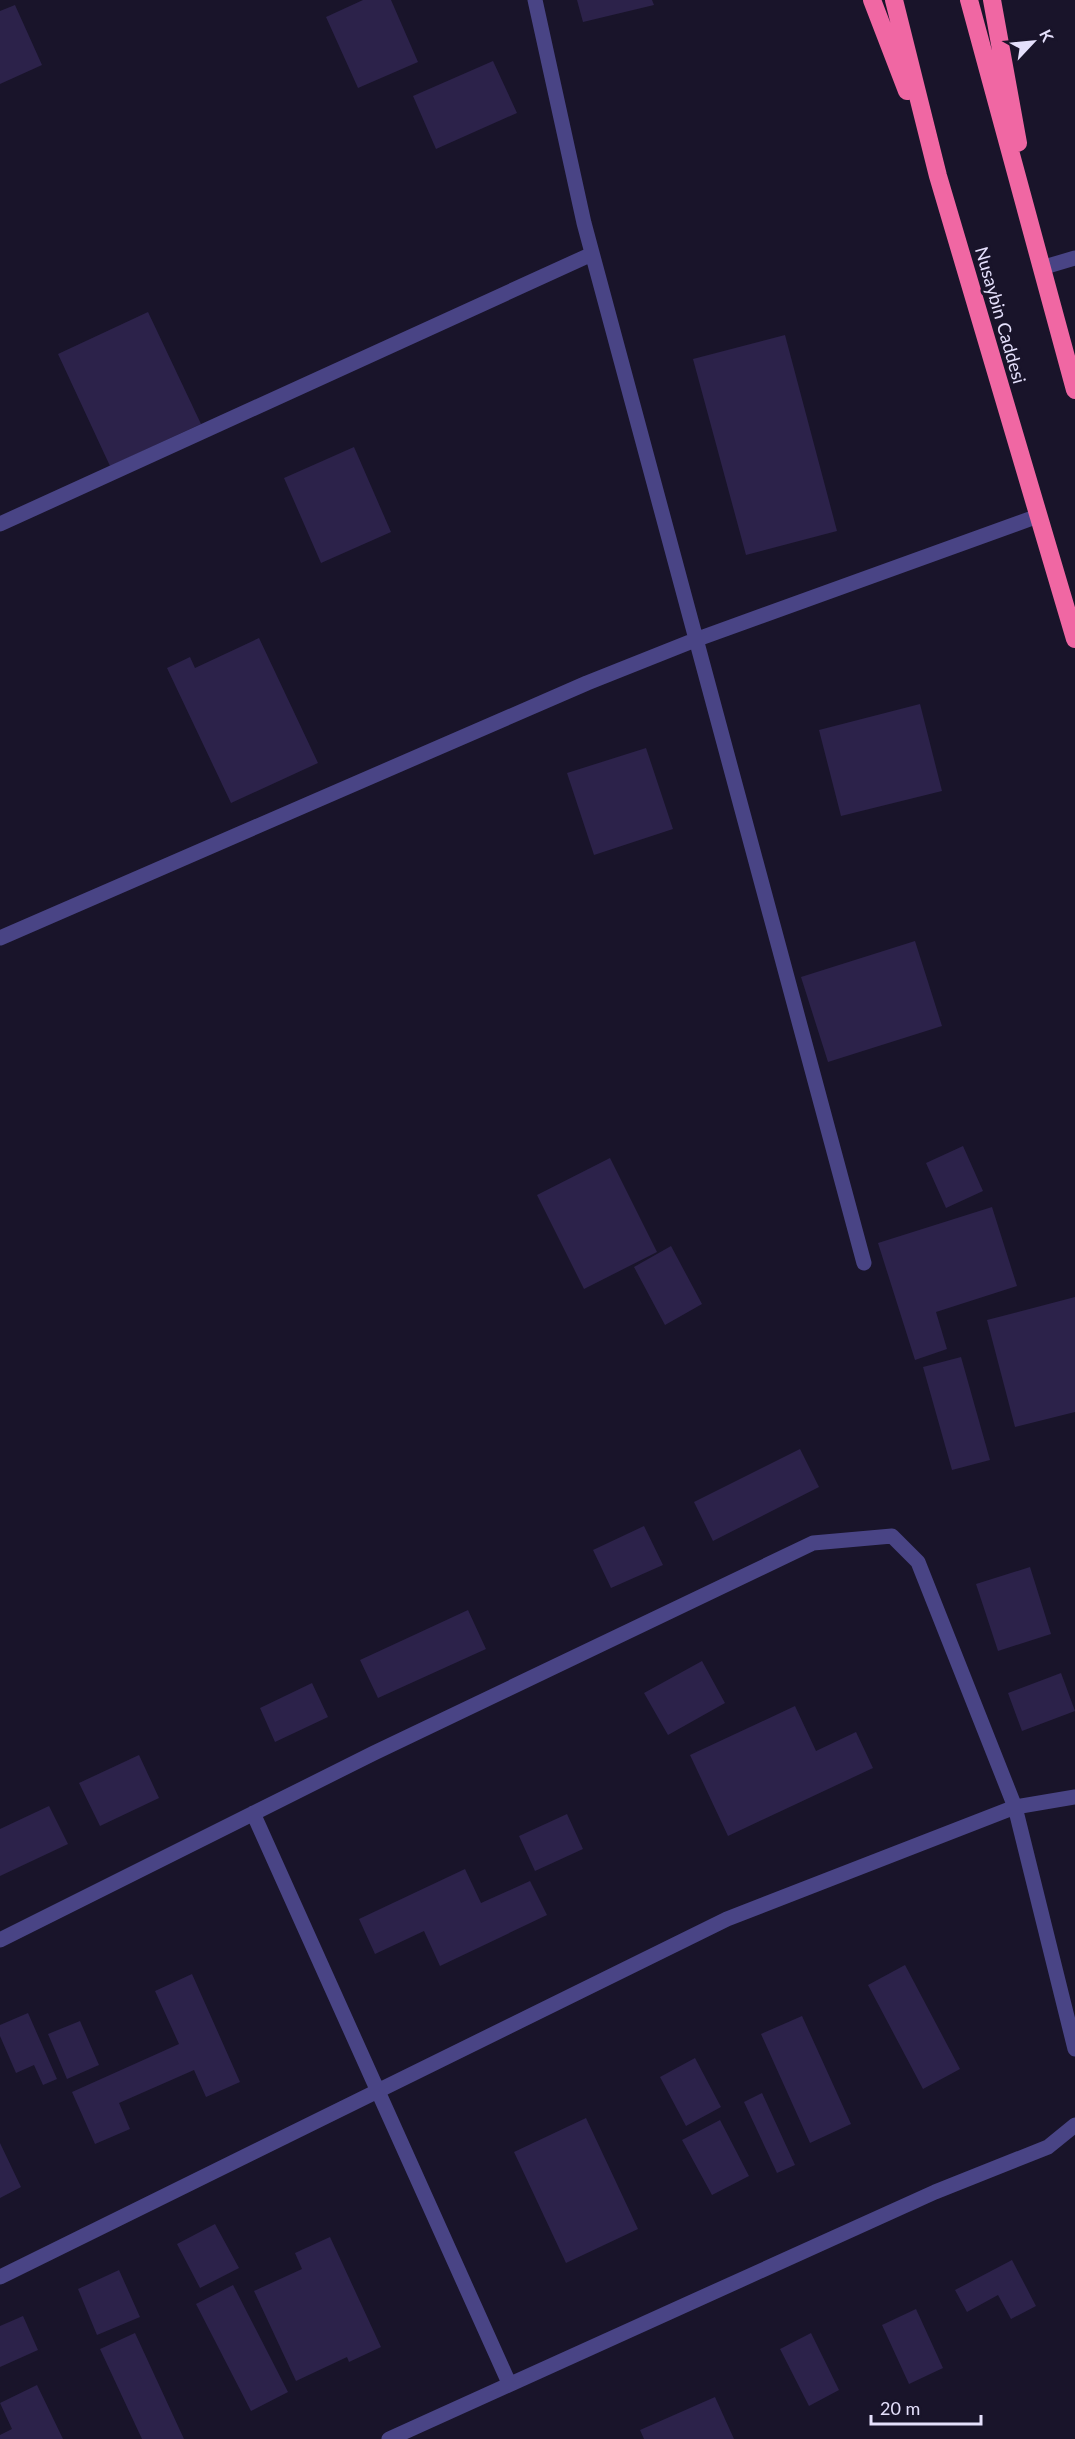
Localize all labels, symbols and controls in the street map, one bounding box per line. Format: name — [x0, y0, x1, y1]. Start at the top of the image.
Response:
north arrow — [1003, 12, 1063, 72]
text: K — [1036, 26, 1058, 45]
street label: Nusaybin Caddesi — [971, 244, 1031, 386]
scale bar — [871, 2388, 980, 2426]
text: 20 m — [880, 2397, 920, 2419]

